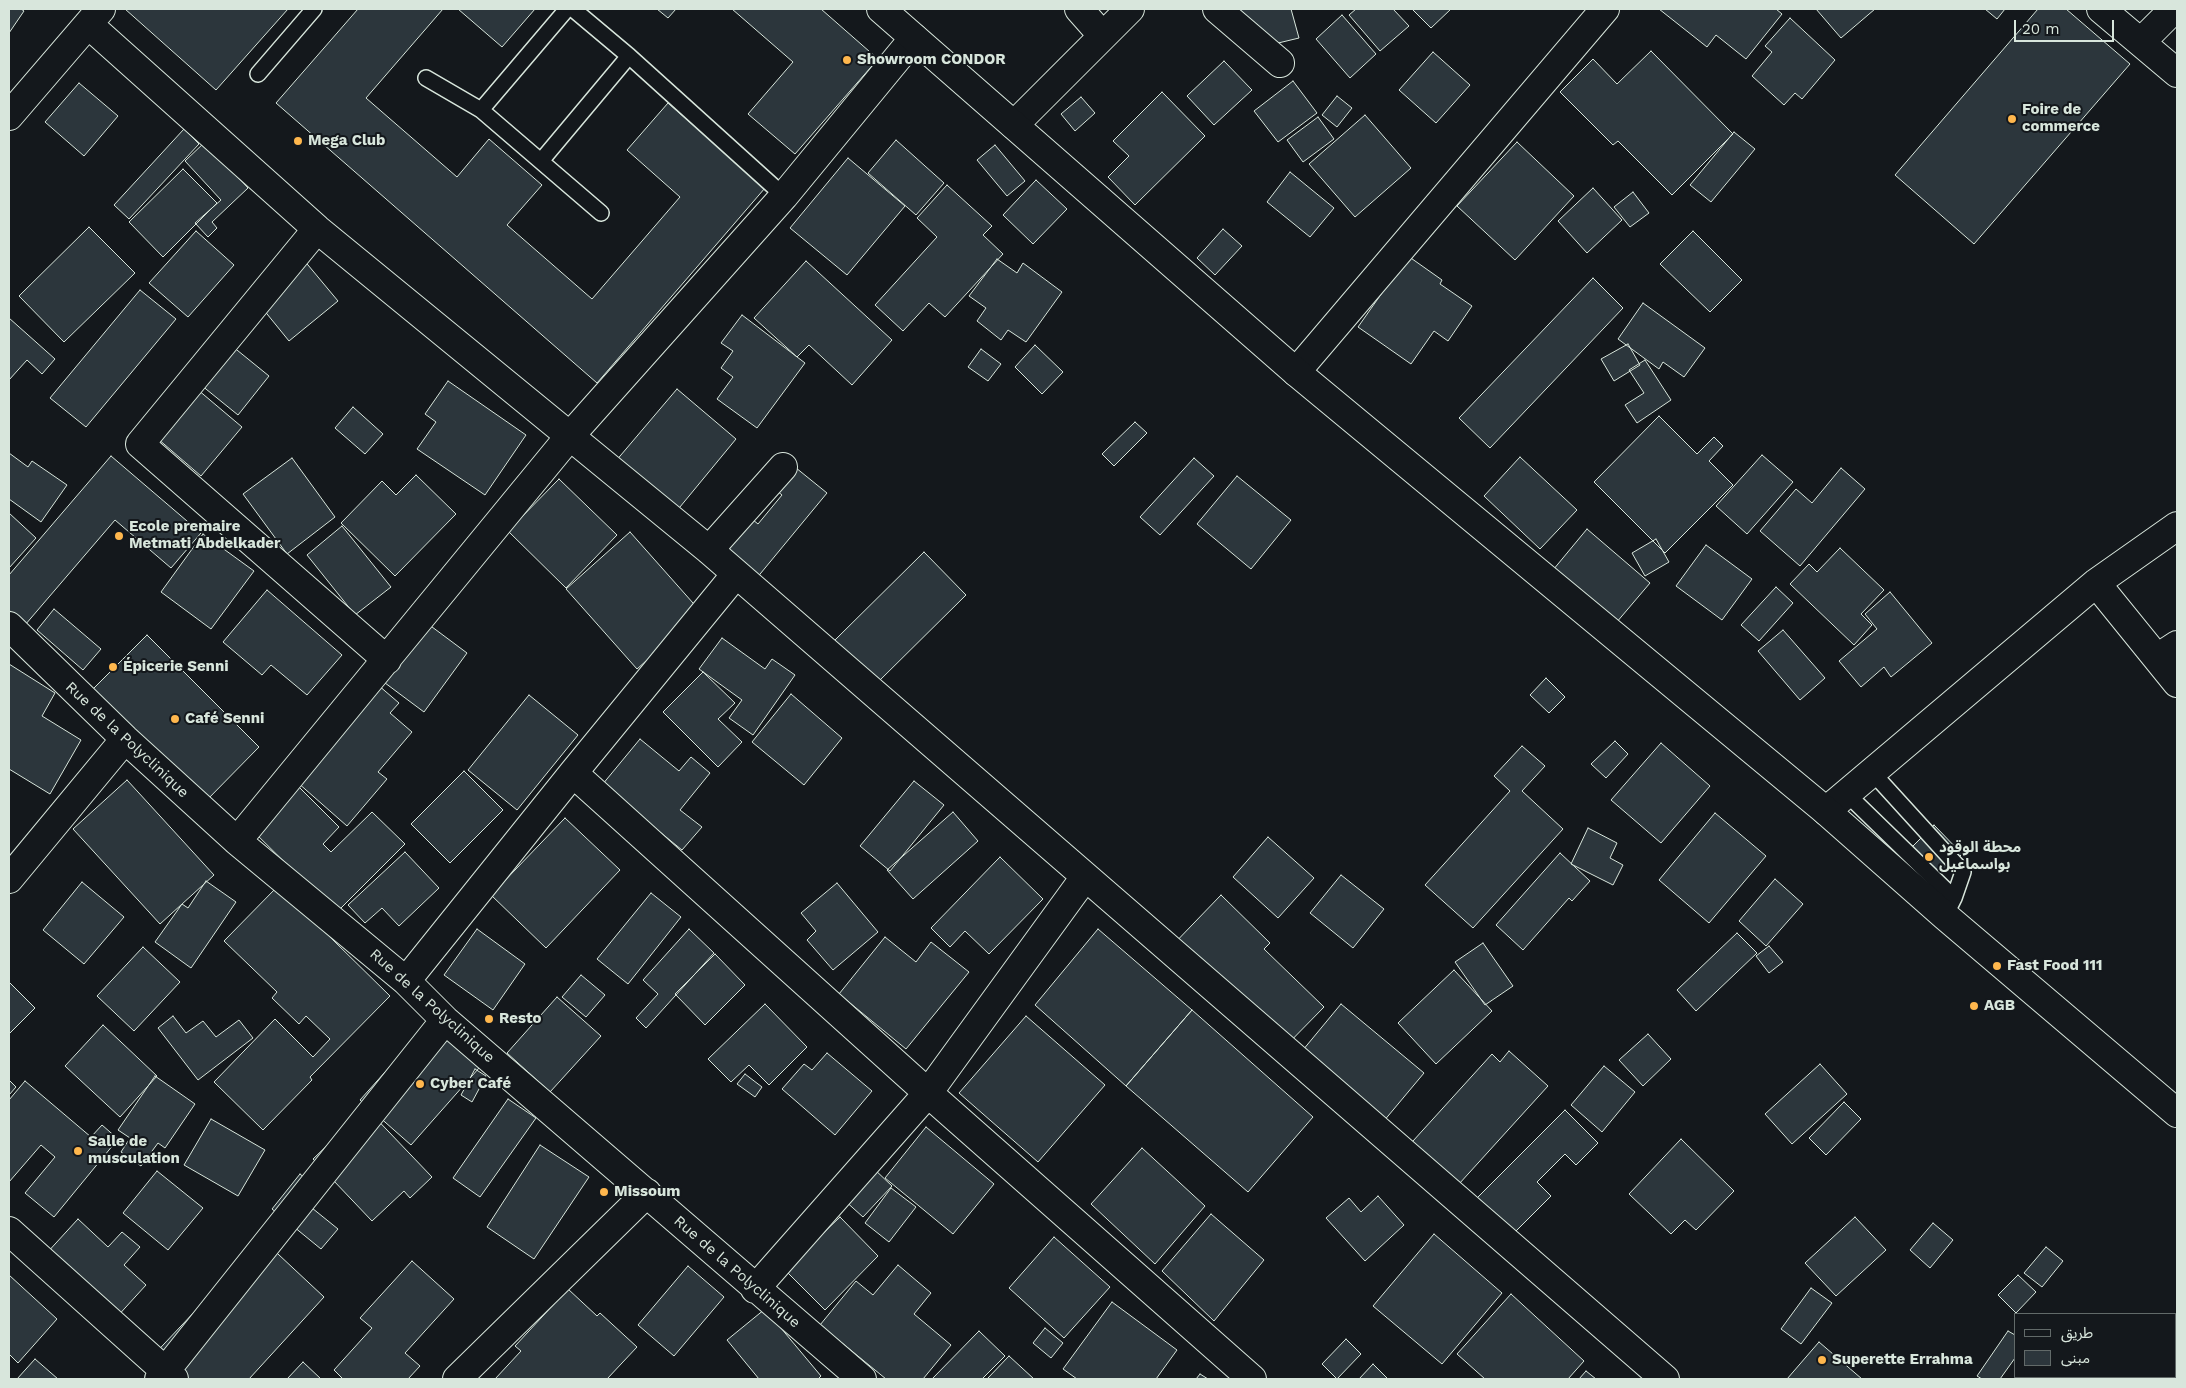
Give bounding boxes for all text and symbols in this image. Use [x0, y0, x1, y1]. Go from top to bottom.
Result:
scale bar [2016, 10, 2116, 42]
text: 20 m [2022, 20, 2060, 38]
place label: Showroom CONDOR [857, 51, 1006, 69]
marker: Showroom CONDOR [841, 54, 853, 66]
place label: Foire de commerce [2022, 101, 2100, 136]
marker: Foire de commerce [2006, 113, 2018, 125]
place label: Mega Club [308, 132, 385, 150]
marker: Mega Club [292, 135, 304, 147]
place label: Ecole premaire Metmati Abdelkader [129, 518, 280, 553]
marker: Ecole premaire Metmati Abdelkader [113, 530, 125, 542]
place label: Épicerie Senni [123, 658, 229, 676]
marker: Épicerie Senni [107, 661, 119, 673]
street label: Rue de la Polyclinique [62, 678, 192, 802]
place label: Café Senni [185, 710, 264, 728]
marker: Café Senni [169, 713, 181, 725]
place label: محطة الوقود بواسماعيل [1939, 839, 2021, 874]
marker: محطة الوقود بواسماعيل [1923, 851, 1935, 863]
street label: Rue de la Polyclinique [366, 945, 498, 1067]
place label: Fast Food 111 [2007, 957, 2103, 975]
marker: Fast Food 111 [1991, 960, 2003, 972]
place label: AGB [1984, 997, 2015, 1015]
marker: AGB [1968, 1000, 1980, 1012]
place label: Resto [499, 1010, 541, 1028]
marker: Resto [483, 1013, 495, 1025]
place label: Cyber Café [430, 1075, 511, 1093]
marker: Cyber Café [414, 1078, 426, 1090]
place label: Salle de musculation [88, 1133, 180, 1168]
marker: Salle de musculation [72, 1145, 84, 1157]
place label: Missoum [614, 1183, 680, 1201]
marker: Missoum [598, 1186, 610, 1198]
street label: Rue de la Polyclinique [670, 1212, 804, 1332]
legend [2014, 1313, 2176, 1378]
text: طريق [2061, 1324, 2093, 1342]
text: مبنى [2061, 1349, 2090, 1367]
place label: Superette Errahma [1832, 1351, 1973, 1369]
marker: Superette Errahma [1816, 1354, 1828, 1366]

